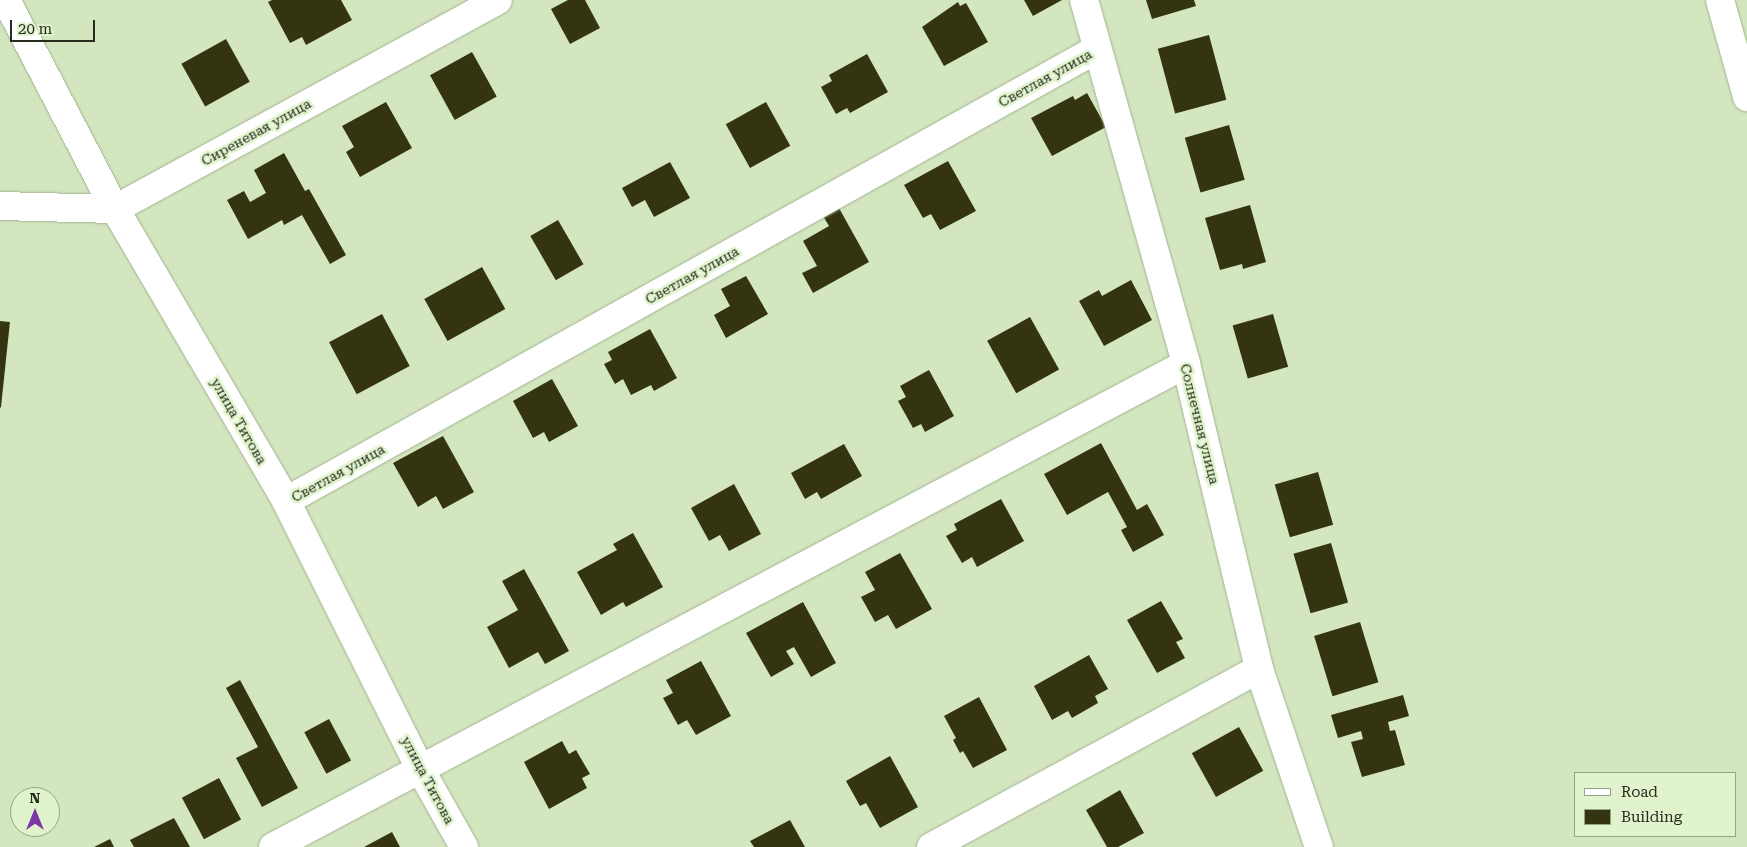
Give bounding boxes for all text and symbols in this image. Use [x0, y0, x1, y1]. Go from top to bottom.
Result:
scale bar [12, 10, 98, 42]
text: 20 m [18, 20, 52, 38]
street label: Светлая улица [995, 45, 1095, 111]
street label: Сиреневая улица [198, 95, 314, 169]
street label: Светлая улица [642, 242, 742, 308]
street label: Солнечная улица [1177, 362, 1223, 486]
street label: улица Титова [208, 375, 270, 467]
street label: Светлая улица [288, 440, 388, 506]
street label: улица Титова [398, 733, 458, 827]
legend [1574, 772, 1737, 837]
text: Road [1621, 783, 1658, 801]
north arrow [10, 787, 60, 837]
text: N [30, 790, 40, 806]
text: Building [1621, 808, 1682, 826]

